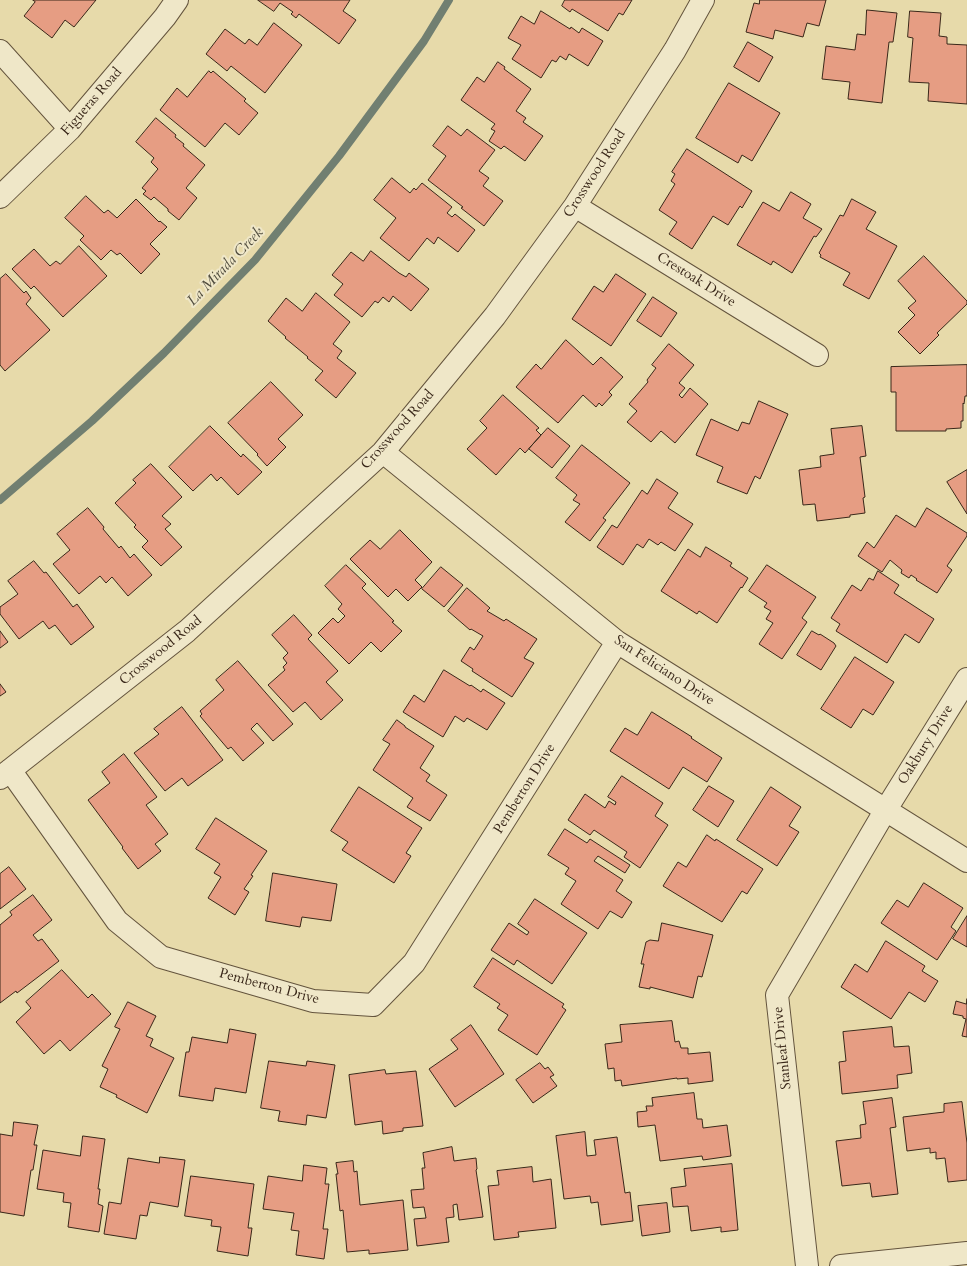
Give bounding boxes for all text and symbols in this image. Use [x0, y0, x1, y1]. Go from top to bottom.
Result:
street label: Figueras Road [58, 65, 126, 139]
street label: Crosswood Road [560, 127, 630, 221]
water label: La Mirada Creek [184, 224, 268, 310]
street label: Crestoak Drive [653, 249, 739, 311]
street label: Crosswood Road [358, 387, 438, 473]
street label: Crosswood Road [116, 613, 206, 689]
street label: San Feliciano Drive [611, 632, 717, 710]
street label: Oakbury Drive [895, 702, 957, 788]
street label: Pemberton Drive [491, 741, 559, 837]
street label: Pemberton Drive [217, 966, 321, 1008]
street label: Stanleaf Drive [770, 1006, 796, 1090]

